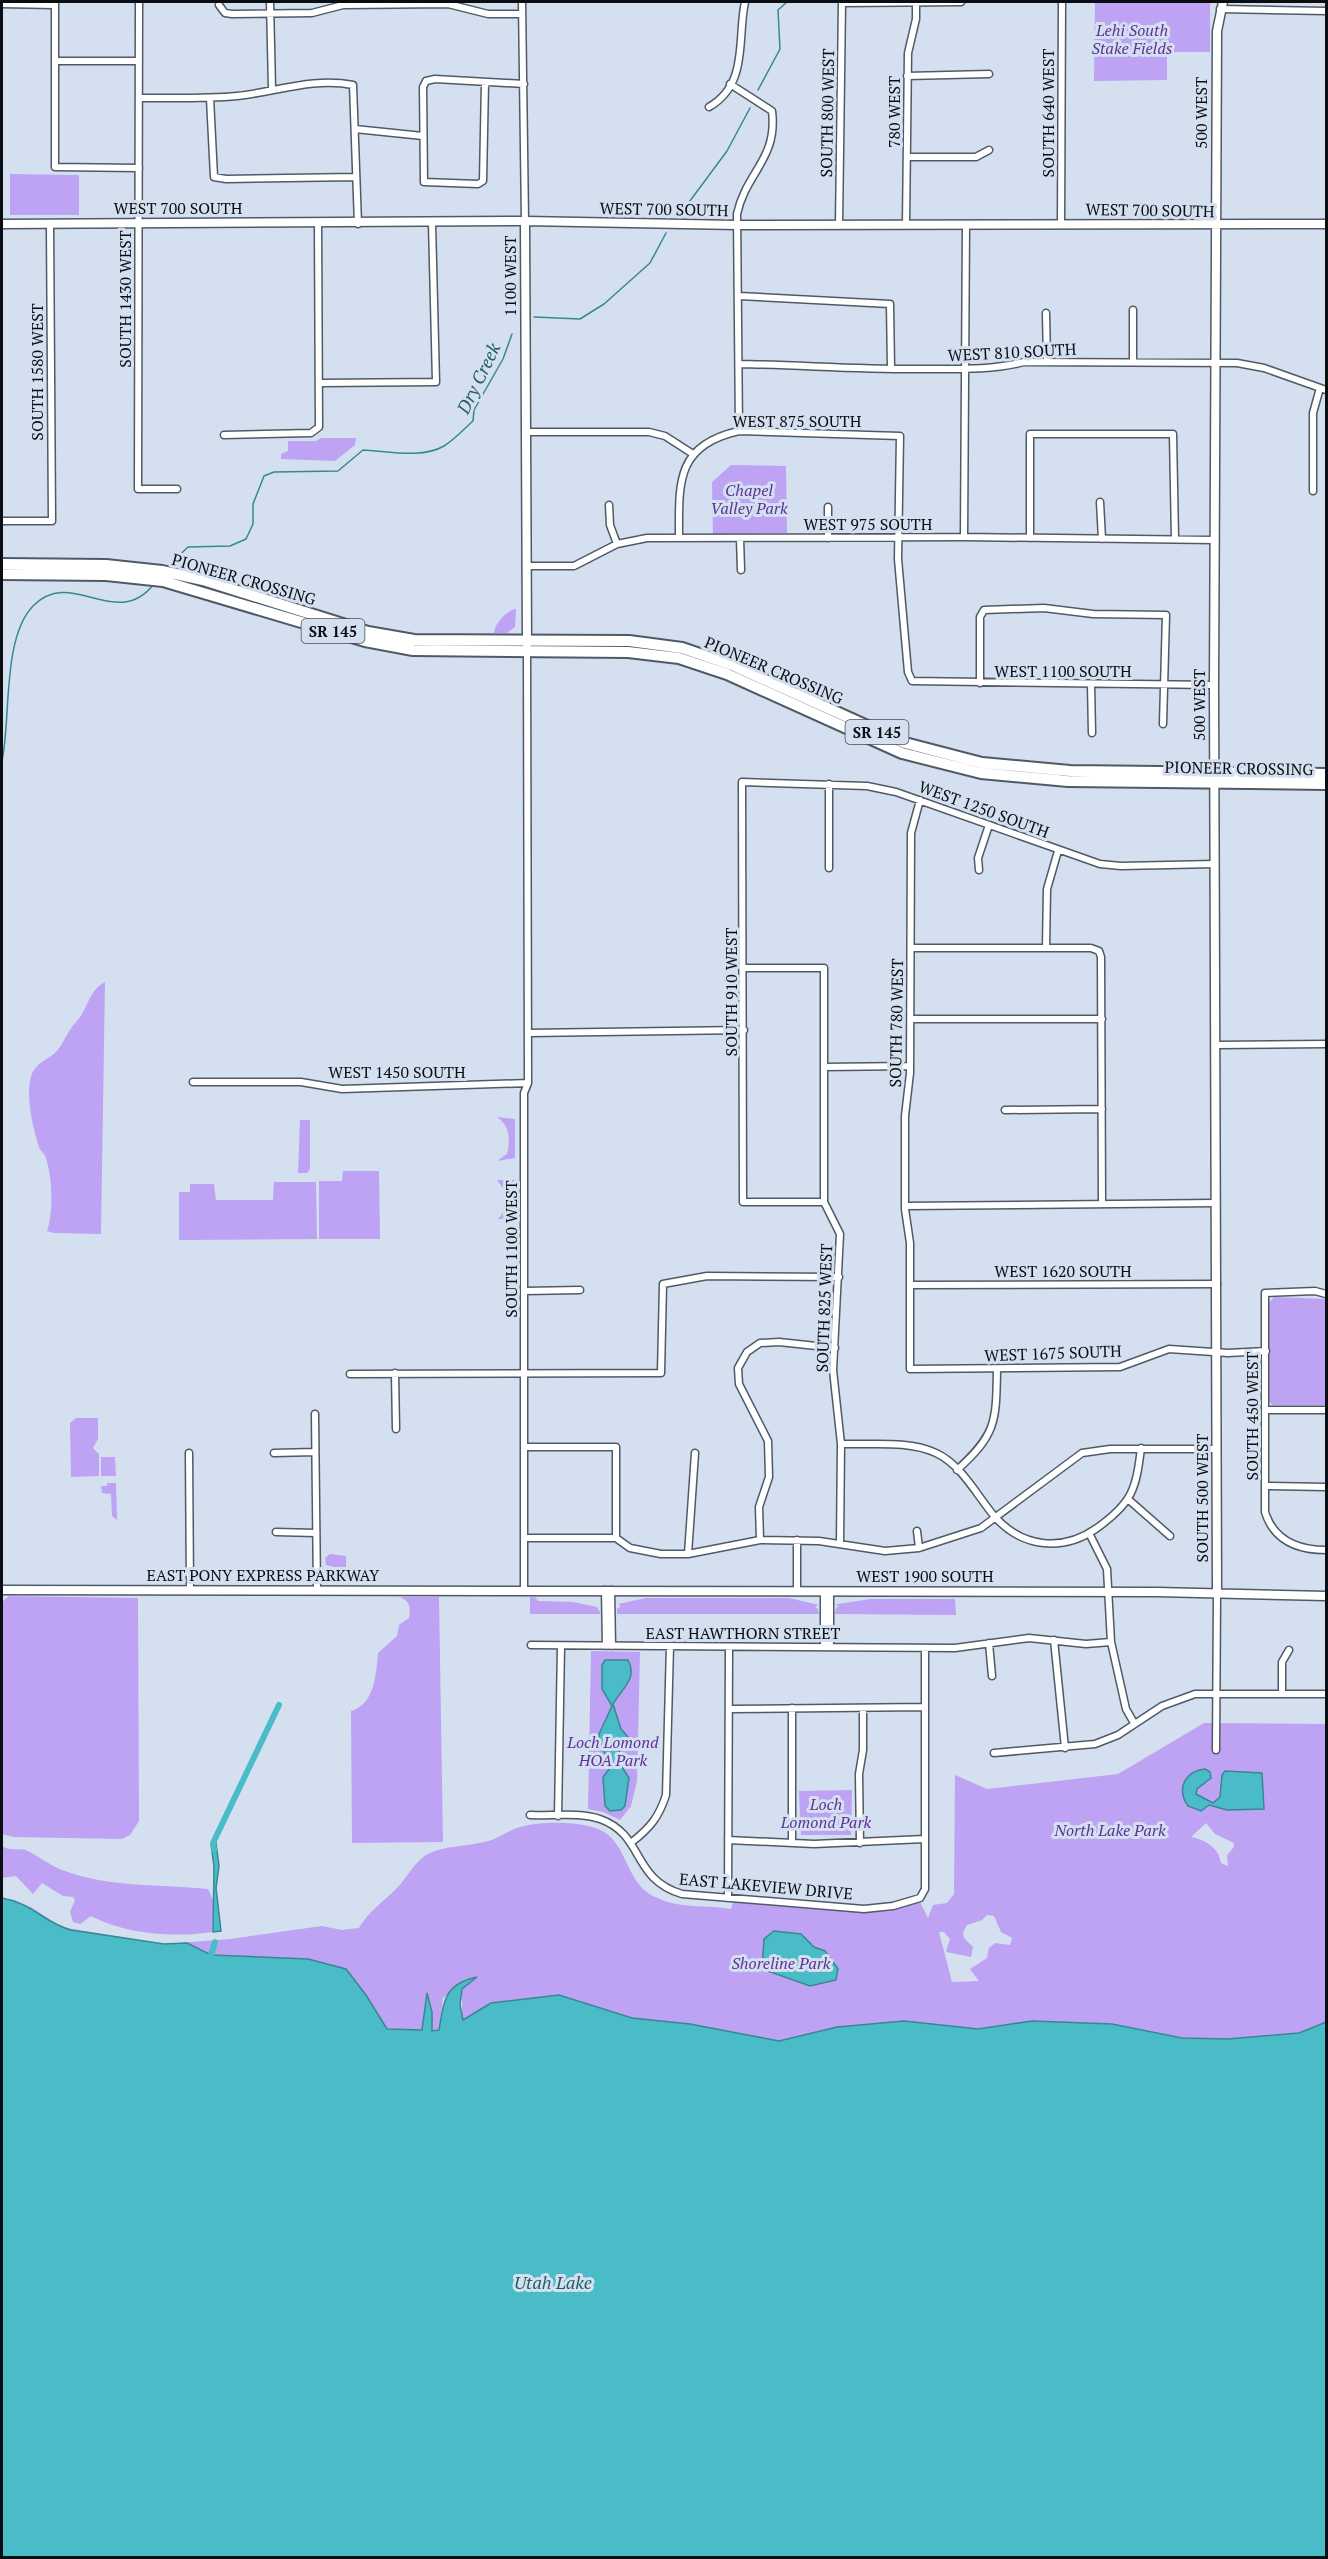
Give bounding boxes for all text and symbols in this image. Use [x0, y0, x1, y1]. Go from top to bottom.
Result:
park label: Lehi South Stake Fields [1092, 19, 1173, 59]
street label: SOUTH 800 WEST [815, 48, 839, 178]
street label: SOUTH 640 WEST [1037, 49, 1059, 177]
street label: 780 WEST [883, 76, 905, 148]
street label: 500 WEST [1190, 77, 1212, 149]
street label: WEST 700 SOUTH [114, 197, 243, 219]
street label: WEST 700 SOUTH [599, 197, 729, 221]
street label: WEST 700 SOUTH [1085, 198, 1215, 222]
street label: SOUTH 1430 WEST [114, 230, 136, 368]
street label: 1100 WEST [499, 236, 521, 316]
street label: SOUTH 1580 WEST [26, 303, 48, 441]
water label: Dry Creek [450, 338, 506, 418]
street label: WEST 810 SOUTH [947, 338, 1077, 366]
street label: WEST 875 SOUTH [733, 410, 862, 432]
park label: Chapel Valley Park [710, 479, 788, 519]
street label: WEST 975 SOUTH [804, 513, 933, 535]
street label: PIONEER CROSSING [169, 548, 319, 610]
road number: SR 145 [302, 619, 364, 643]
street label: PIONEER CROSSING [701, 631, 847, 709]
street label: WEST 1100 SOUTH [994, 660, 1132, 682]
street label: 500 WEST [1188, 669, 1210, 741]
road number: SR 145 [846, 720, 908, 744]
street label: PIONEER CROSSING [1164, 756, 1314, 780]
street label: WEST 1250 SOUTH [916, 775, 1053, 843]
street label: SOUTH 910 WEST [720, 928, 742, 1056]
street label: SOUTH 780 WEST [884, 958, 908, 1088]
street label: WEST 1450 SOUTH [328, 1061, 466, 1083]
street label: SOUTH 1100 WEST [500, 1180, 522, 1318]
street label: SOUTH 825 WEST [811, 1243, 837, 1373]
street label: WEST 1620 SOUTH [994, 1260, 1132, 1282]
street label: WEST 1675 SOUTH [984, 1340, 1122, 1366]
street label: SOUTH 450 WEST [1241, 1352, 1263, 1480]
street label: SOUTH 500 WEST [1191, 1434, 1213, 1562]
street label: EAST PONY EXPRESS PARKWAY [147, 1564, 380, 1586]
street label: WEST 1900 SOUTH [856, 1565, 994, 1587]
street label: EAST HAWTHORN STREET [645, 1622, 841, 1644]
park label: Loch Lomond HOA Park [566, 1731, 659, 1771]
park label: Loch Lomond Park [780, 1793, 872, 1833]
park label: North Lake Park [1053, 1819, 1166, 1841]
street label: EAST LAKEVIEW DRIVE [678, 1867, 854, 1905]
park label: Shoreline Park [731, 1952, 831, 1974]
water label: Utah Lake [514, 2270, 592, 2294]

